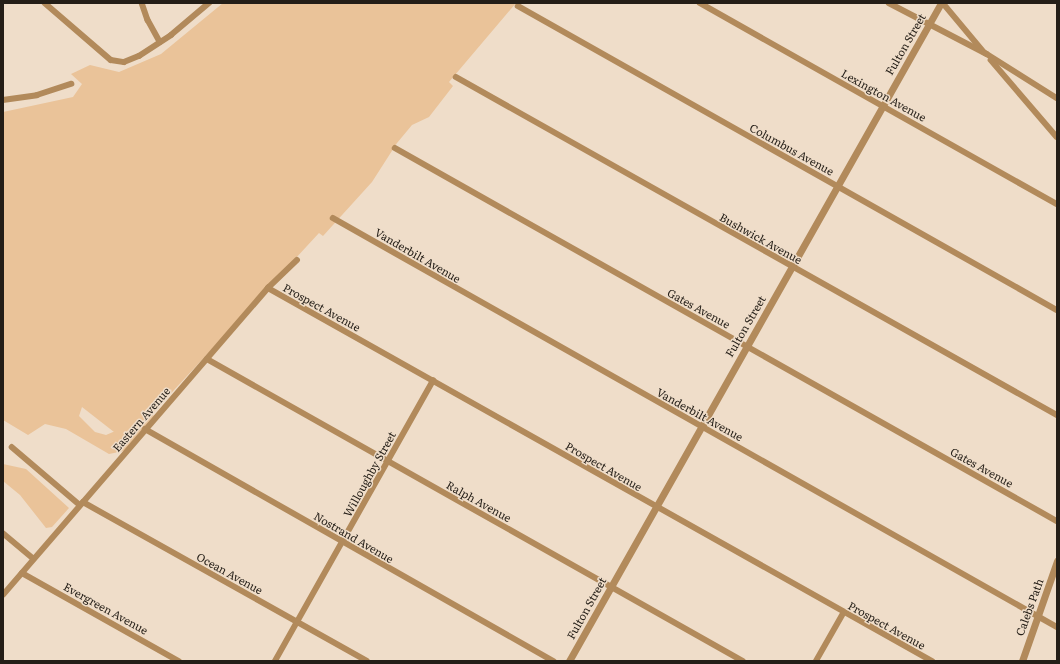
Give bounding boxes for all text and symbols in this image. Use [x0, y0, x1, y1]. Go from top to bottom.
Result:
street label: Fulton Street [882, 11, 928, 77]
street label: Lexington Avenue [839, 66, 929, 124]
street label: Columbus Avenue [748, 120, 836, 178]
street label: Bushwick Avenue [718, 210, 804, 266]
street label: Vanderbilt Avenue [373, 225, 463, 285]
street label: Prospect Avenue [281, 280, 363, 334]
street label: Gates Avenue [665, 285, 733, 331]
street label: Fulton Street [722, 293, 768, 359]
street label: Eastern Avenue [109, 384, 173, 454]
street label: Vanderbilt Avenue [654, 385, 746, 443]
street label: Willoughby Street [340, 429, 398, 519]
street label: Prospect Avenue [563, 439, 645, 493]
street label: Gates Avenue [948, 444, 1016, 490]
street label: Ralph Avenue [444, 478, 514, 524]
street label: Nostrand Avenue [312, 509, 396, 565]
street label: Ocean Avenue [195, 549, 265, 597]
street label: Fulton Street [564, 575, 608, 641]
street label: Calebs Path [1013, 577, 1045, 637]
street label: Evergreen Avenue [62, 579, 150, 637]
street label: Prospect Avenue [846, 598, 928, 652]

